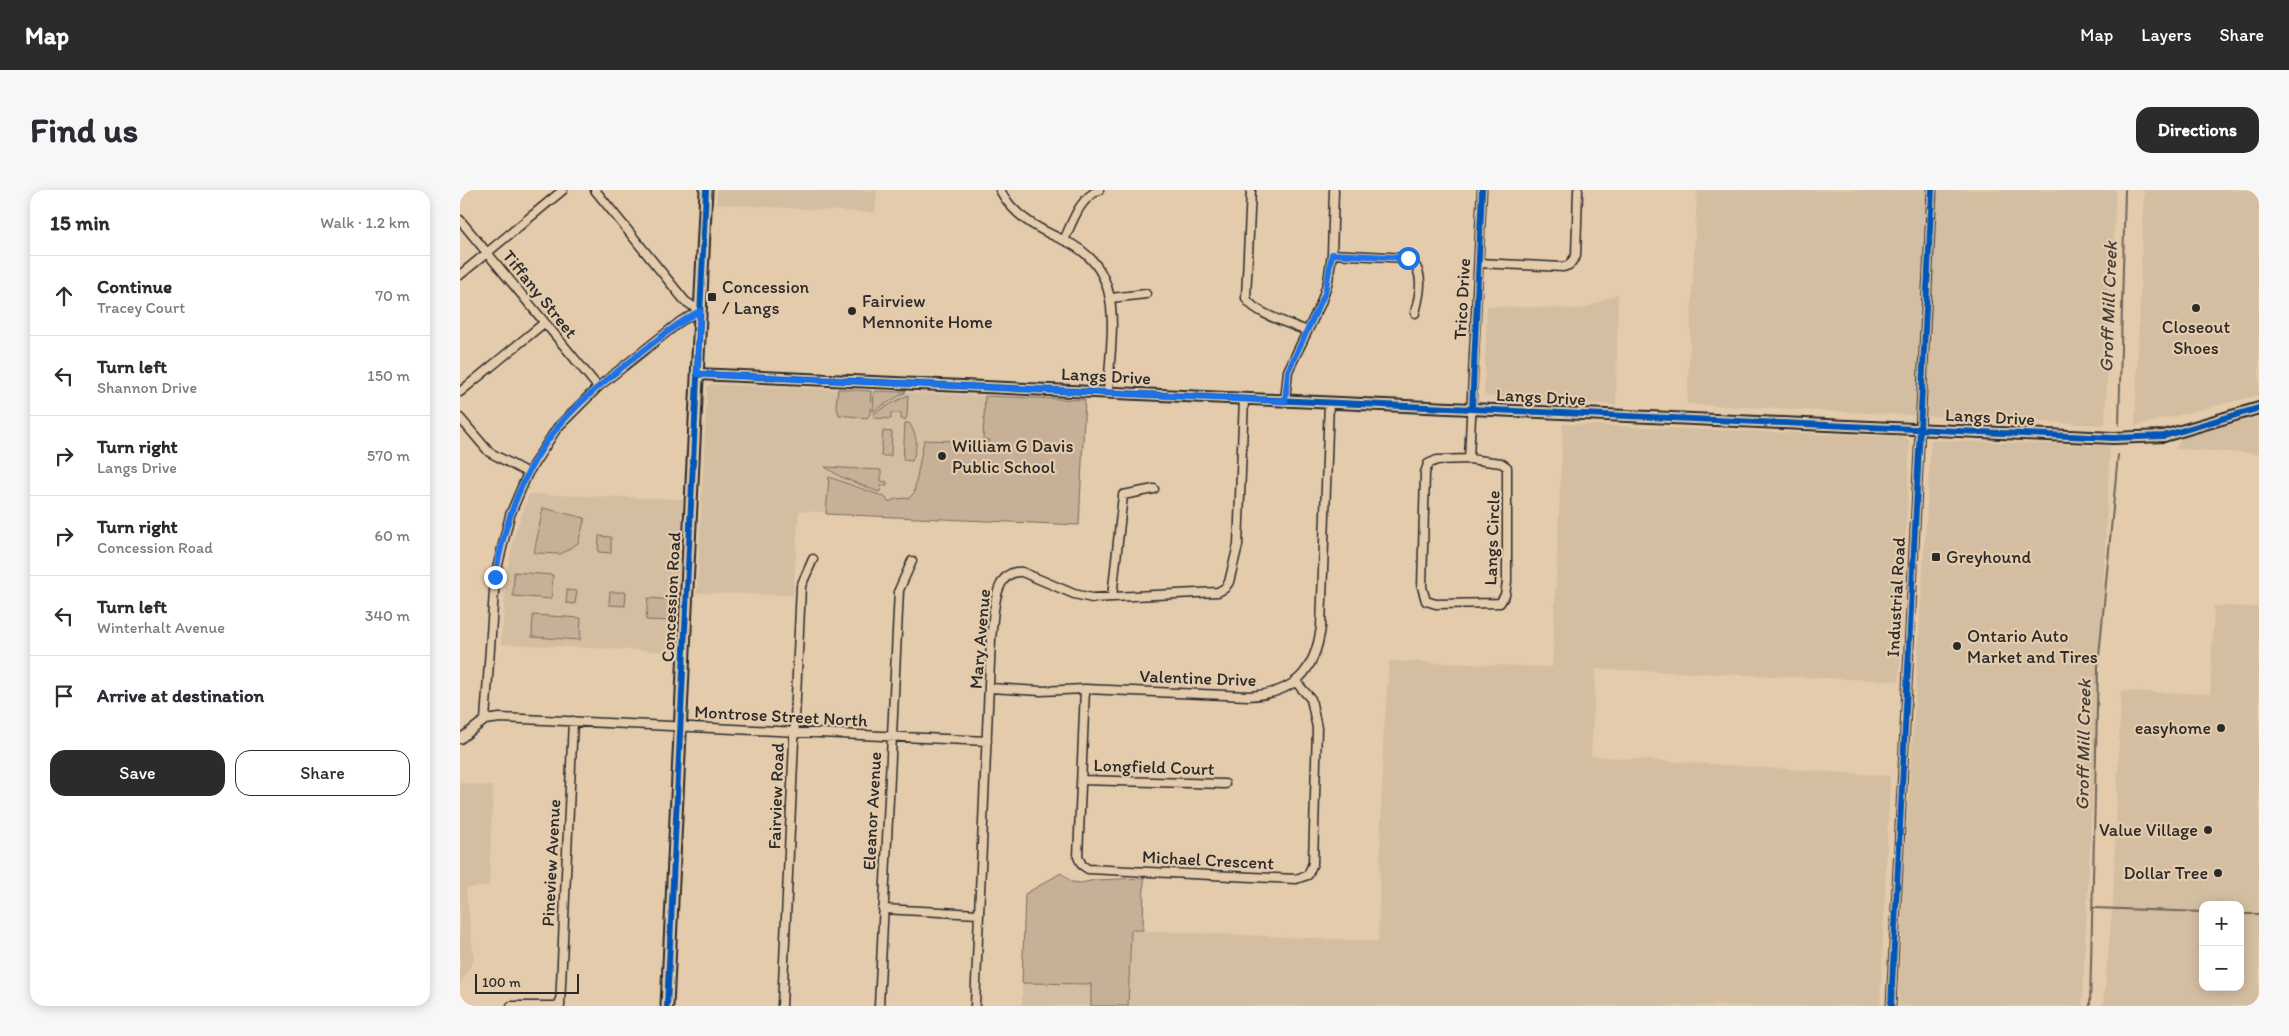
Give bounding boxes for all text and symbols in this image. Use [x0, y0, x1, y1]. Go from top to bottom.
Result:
text: Map [25, 21, 69, 50]
text: Map [2080, 24, 2113, 46]
text: Layers [2141, 24, 2191, 46]
text: Share [2219, 24, 2264, 46]
button: Directions [2136, 107, 2259, 153]
text: Find us [30, 109, 138, 151]
text: 15 min [50, 210, 110, 235]
text: Walk · 1.2 km [320, 213, 410, 232]
water label: Groff Mill Creek [2094, 240, 2122, 373]
street label: Tiffany Street [498, 245, 582, 343]
route start [1397, 247, 1420, 270]
street label: Trico Drive [1449, 257, 1475, 341]
text: Continue [97, 275, 172, 298]
place label: Concession / Langs [722, 276, 810, 319]
icon: ahead [50, 282, 78, 310]
text: 70 m [375, 286, 410, 305]
place label: Fairview Mennonite Home [862, 290, 993, 333]
marker: Concession / Langs [706, 291, 718, 303]
text: Tracey Court [97, 298, 185, 317]
marker: Closeout Shoes [2190, 302, 2202, 314]
marker: Fairview Mennonite Home [846, 305, 858, 317]
place label: Closeout Shoes [2162, 316, 2230, 359]
text: Turn left [97, 355, 167, 378]
icon: left [50, 362, 78, 390]
street label: Langs Drive [1061, 363, 1151, 389]
text: 150 m [367, 366, 410, 385]
text: Shannon Drive [97, 378, 197, 397]
street label: Langs Drive [1496, 384, 1586, 410]
street label: Langs Drive [1945, 404, 2035, 430]
text: Turn right [97, 435, 178, 458]
place label: William G Davis Public School [952, 435, 1073, 478]
icon: right [50, 442, 78, 470]
text: 570 m [367, 446, 410, 465]
marker: William G Davis Public School [936, 450, 948, 462]
text: Langs Drive [97, 458, 177, 477]
street label: Langs Circle [1479, 490, 1505, 586]
text: Turn right [97, 515, 178, 538]
icon: right [50, 522, 78, 550]
text: 60 m [375, 526, 410, 545]
street label: Concession Road [657, 531, 685, 663]
street label: Industrial Road [1882, 536, 1910, 657]
text: Concession Road [97, 538, 213, 557]
place label: Greyhound [1946, 546, 2031, 568]
marker: Greyhound [1930, 551, 1942, 563]
route end [484, 566, 507, 589]
street label: Mary Avenue [965, 588, 995, 690]
text: Turn left [97, 595, 167, 618]
icon: left [50, 602, 78, 630]
text: 340 m [365, 606, 410, 625]
text: Winterhalt Avenue [97, 618, 225, 637]
place label: Ontario Auto Market and Tires [1967, 625, 2098, 668]
marker: Ontario Auto Market and Tires [1951, 640, 1963, 652]
street label: Valentine Drive [1139, 665, 1257, 691]
water label: Groff Mill Creek [2070, 678, 2096, 811]
icon: arrive [50, 682, 78, 710]
text: Arrive at destination [97, 684, 264, 707]
street label: Montrose Street North [694, 700, 869, 732]
place label: easyhome [2135, 717, 2211, 739]
marker: easyhome [2215, 722, 2227, 734]
street label: Fairview Road [763, 742, 789, 850]
button: Save [50, 750, 225, 796]
button: Share [235, 750, 410, 796]
street label: Eleanor Avenue [858, 751, 886, 871]
street label: Longfield Court [1093, 754, 1215, 780]
street label: Pineview Avenue [537, 799, 565, 927]
place label: Value Village [2099, 819, 2198, 841]
marker: Value Village [2202, 824, 2214, 836]
street label: Michael Crescent [1141, 846, 1275, 874]
place label: Dollar Tree [2123, 862, 2208, 884]
marker: Dollar Tree [2212, 867, 2224, 879]
map controls [2199, 901, 2244, 991]
button: + [2199, 901, 2244, 946]
button: − [2199, 946, 2244, 991]
scale bar [475, 971, 579, 994]
text: 100 m [482, 974, 521, 991]

